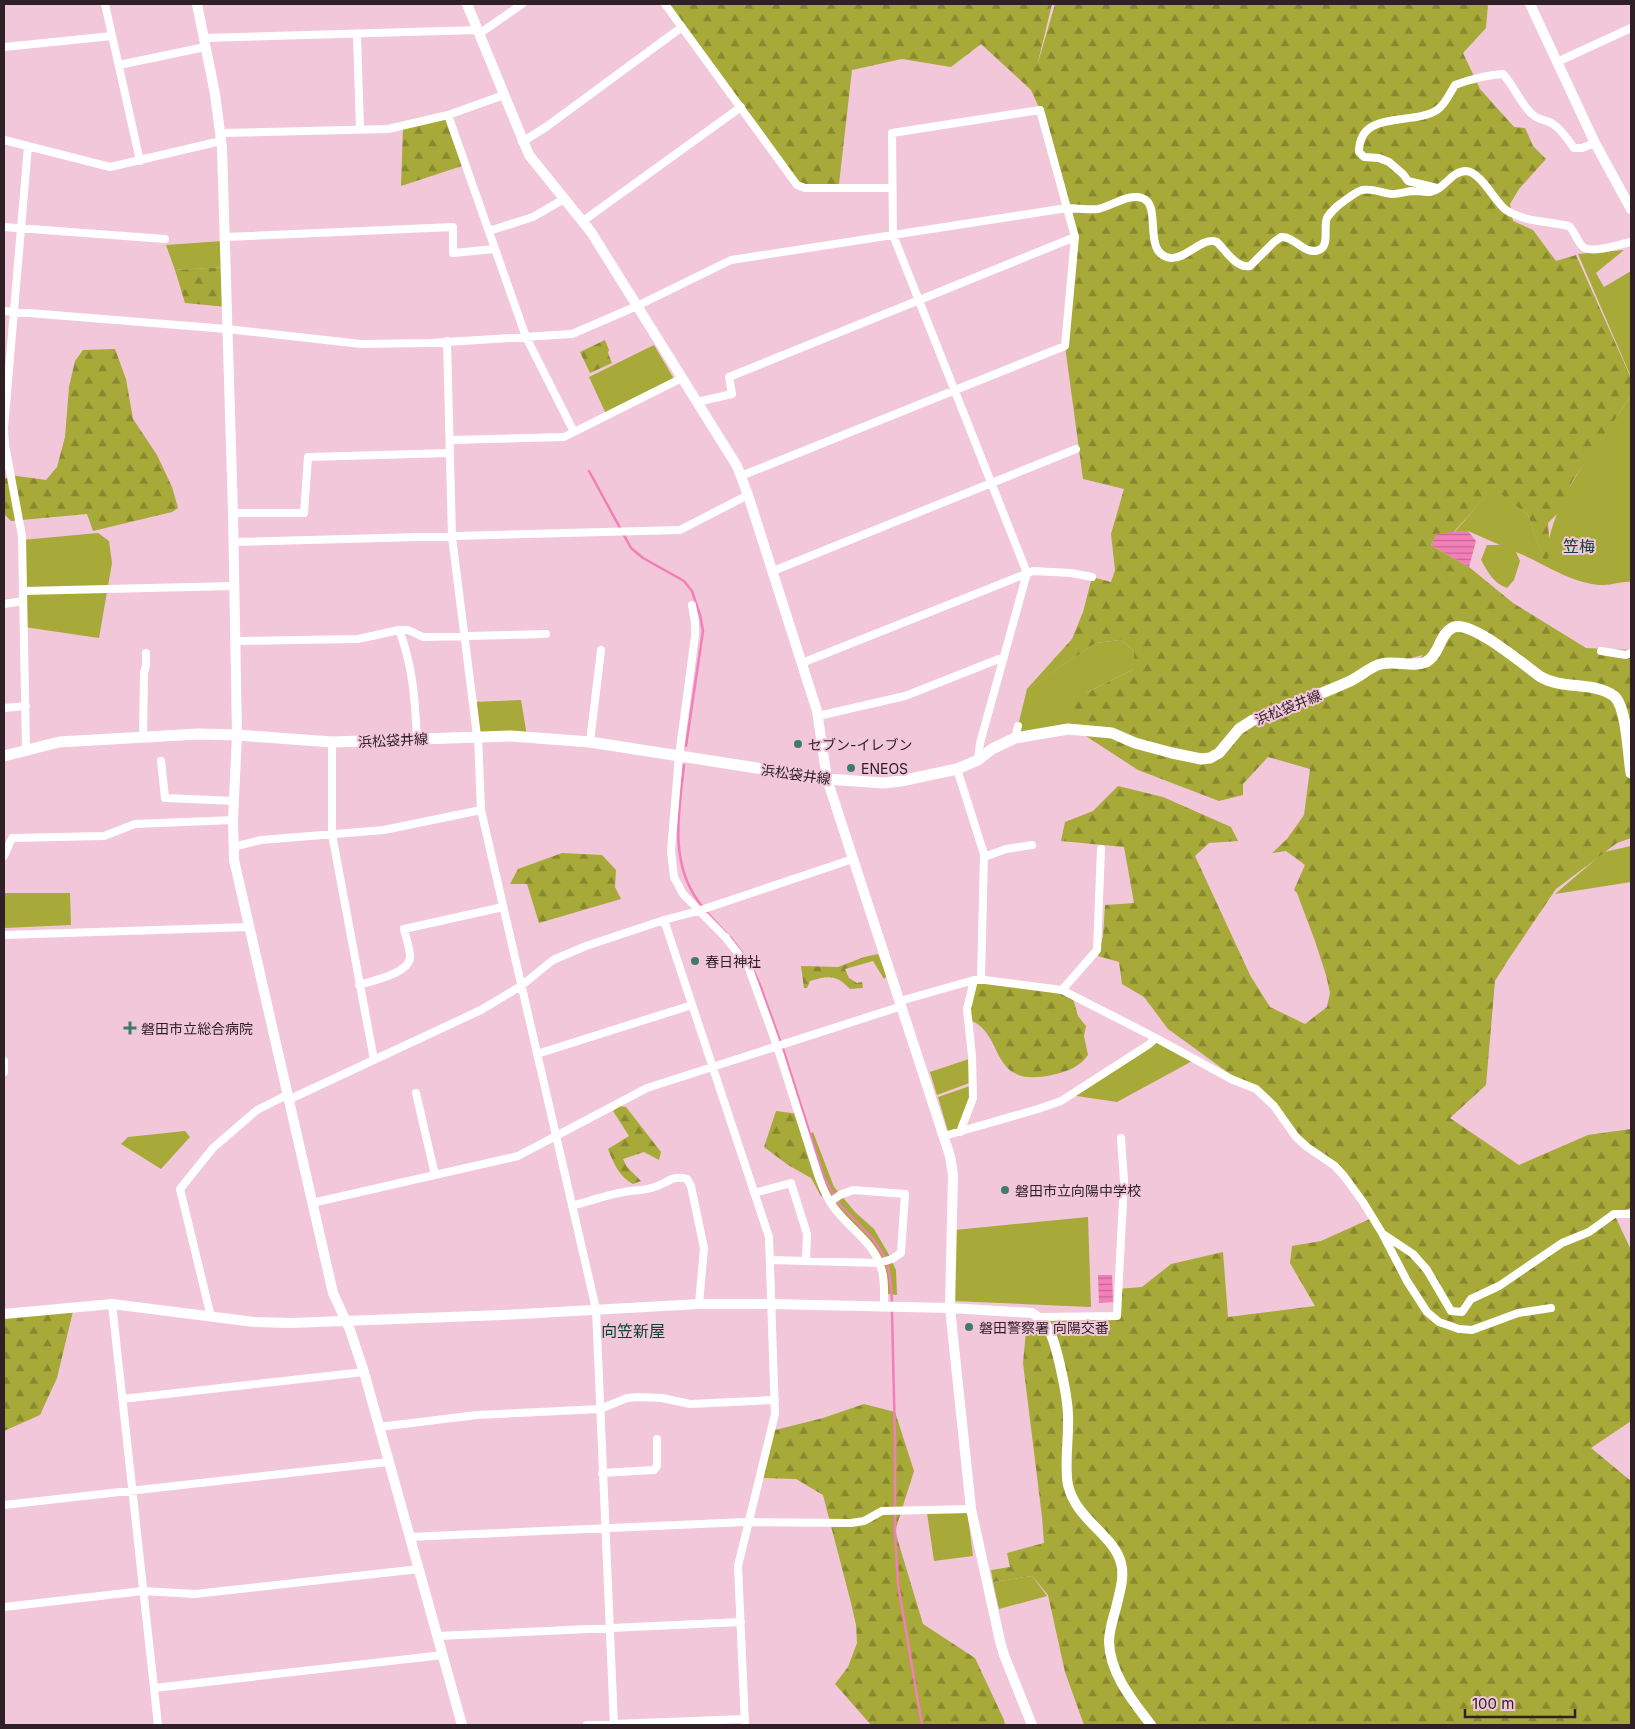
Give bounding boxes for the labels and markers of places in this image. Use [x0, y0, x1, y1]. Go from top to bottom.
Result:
place label: セブン-イレブン [808, 736, 912, 753]
marker: セブン-イレブン [792, 738, 804, 750]
place label: ENEOS [861, 760, 908, 777]
marker: ENEOS [845, 762, 857, 774]
place label: 春日神社 [705, 953, 761, 970]
marker: 春日神社 [689, 955, 701, 967]
place label: 磐田市立総合病院 [141, 1020, 253, 1037]
marker: 磐田市立総合病院 [123, 1021, 137, 1035]
place label: 磐田市立向陽中学校 [1015, 1182, 1141, 1199]
marker: 磐田市立向陽中学校 [999, 1184, 1011, 1196]
place label: 磐田警察署 向陽交番 [979, 1319, 1109, 1336]
marker: 磐田警察署 向陽交番 [963, 1321, 975, 1333]

